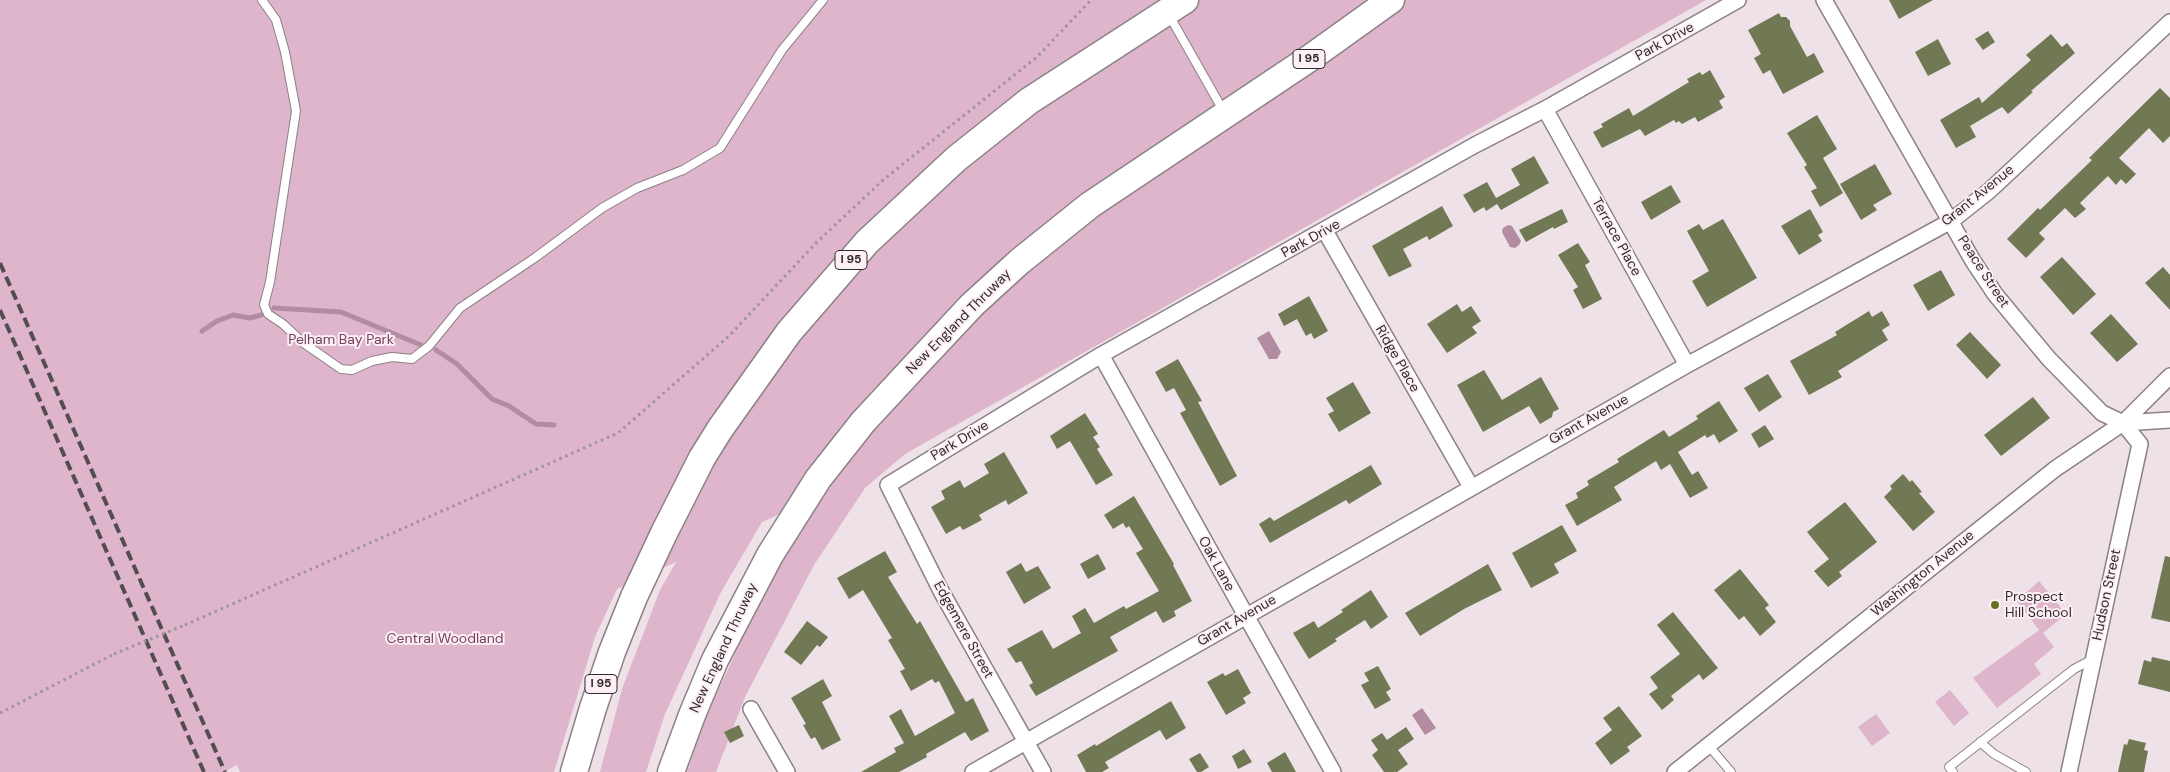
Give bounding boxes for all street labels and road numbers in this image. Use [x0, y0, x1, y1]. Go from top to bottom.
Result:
street label: Park Drive [1633, 19, 1697, 65]
road number: I 95 [1293, 50, 1325, 68]
street label: Grant Avenue [1938, 162, 2018, 230]
street label: Terrace Place [1588, 195, 1644, 279]
street label: Park Drive [1279, 216, 1343, 262]
street label: Peace Street [1953, 233, 2013, 311]
road number: I 95 [835, 250, 867, 270]
street label: New England Thruway [903, 266, 1015, 378]
street label: Ridge Place [1371, 323, 1423, 395]
street label: Grant Avenue [1546, 391, 1632, 449]
street label: Park Drive [928, 417, 992, 465]
street label: Washington Avenue [1868, 527, 1978, 621]
street label: Oak Lane [1194, 534, 1238, 594]
street label: Hudson Street [2089, 548, 2125, 642]
street label: Edgemere Street [929, 578, 997, 682]
street label: New England Thruway [686, 580, 762, 716]
street label: Grant Avenue [1195, 592, 1279, 650]
road number: I 95 [585, 674, 617, 694]

